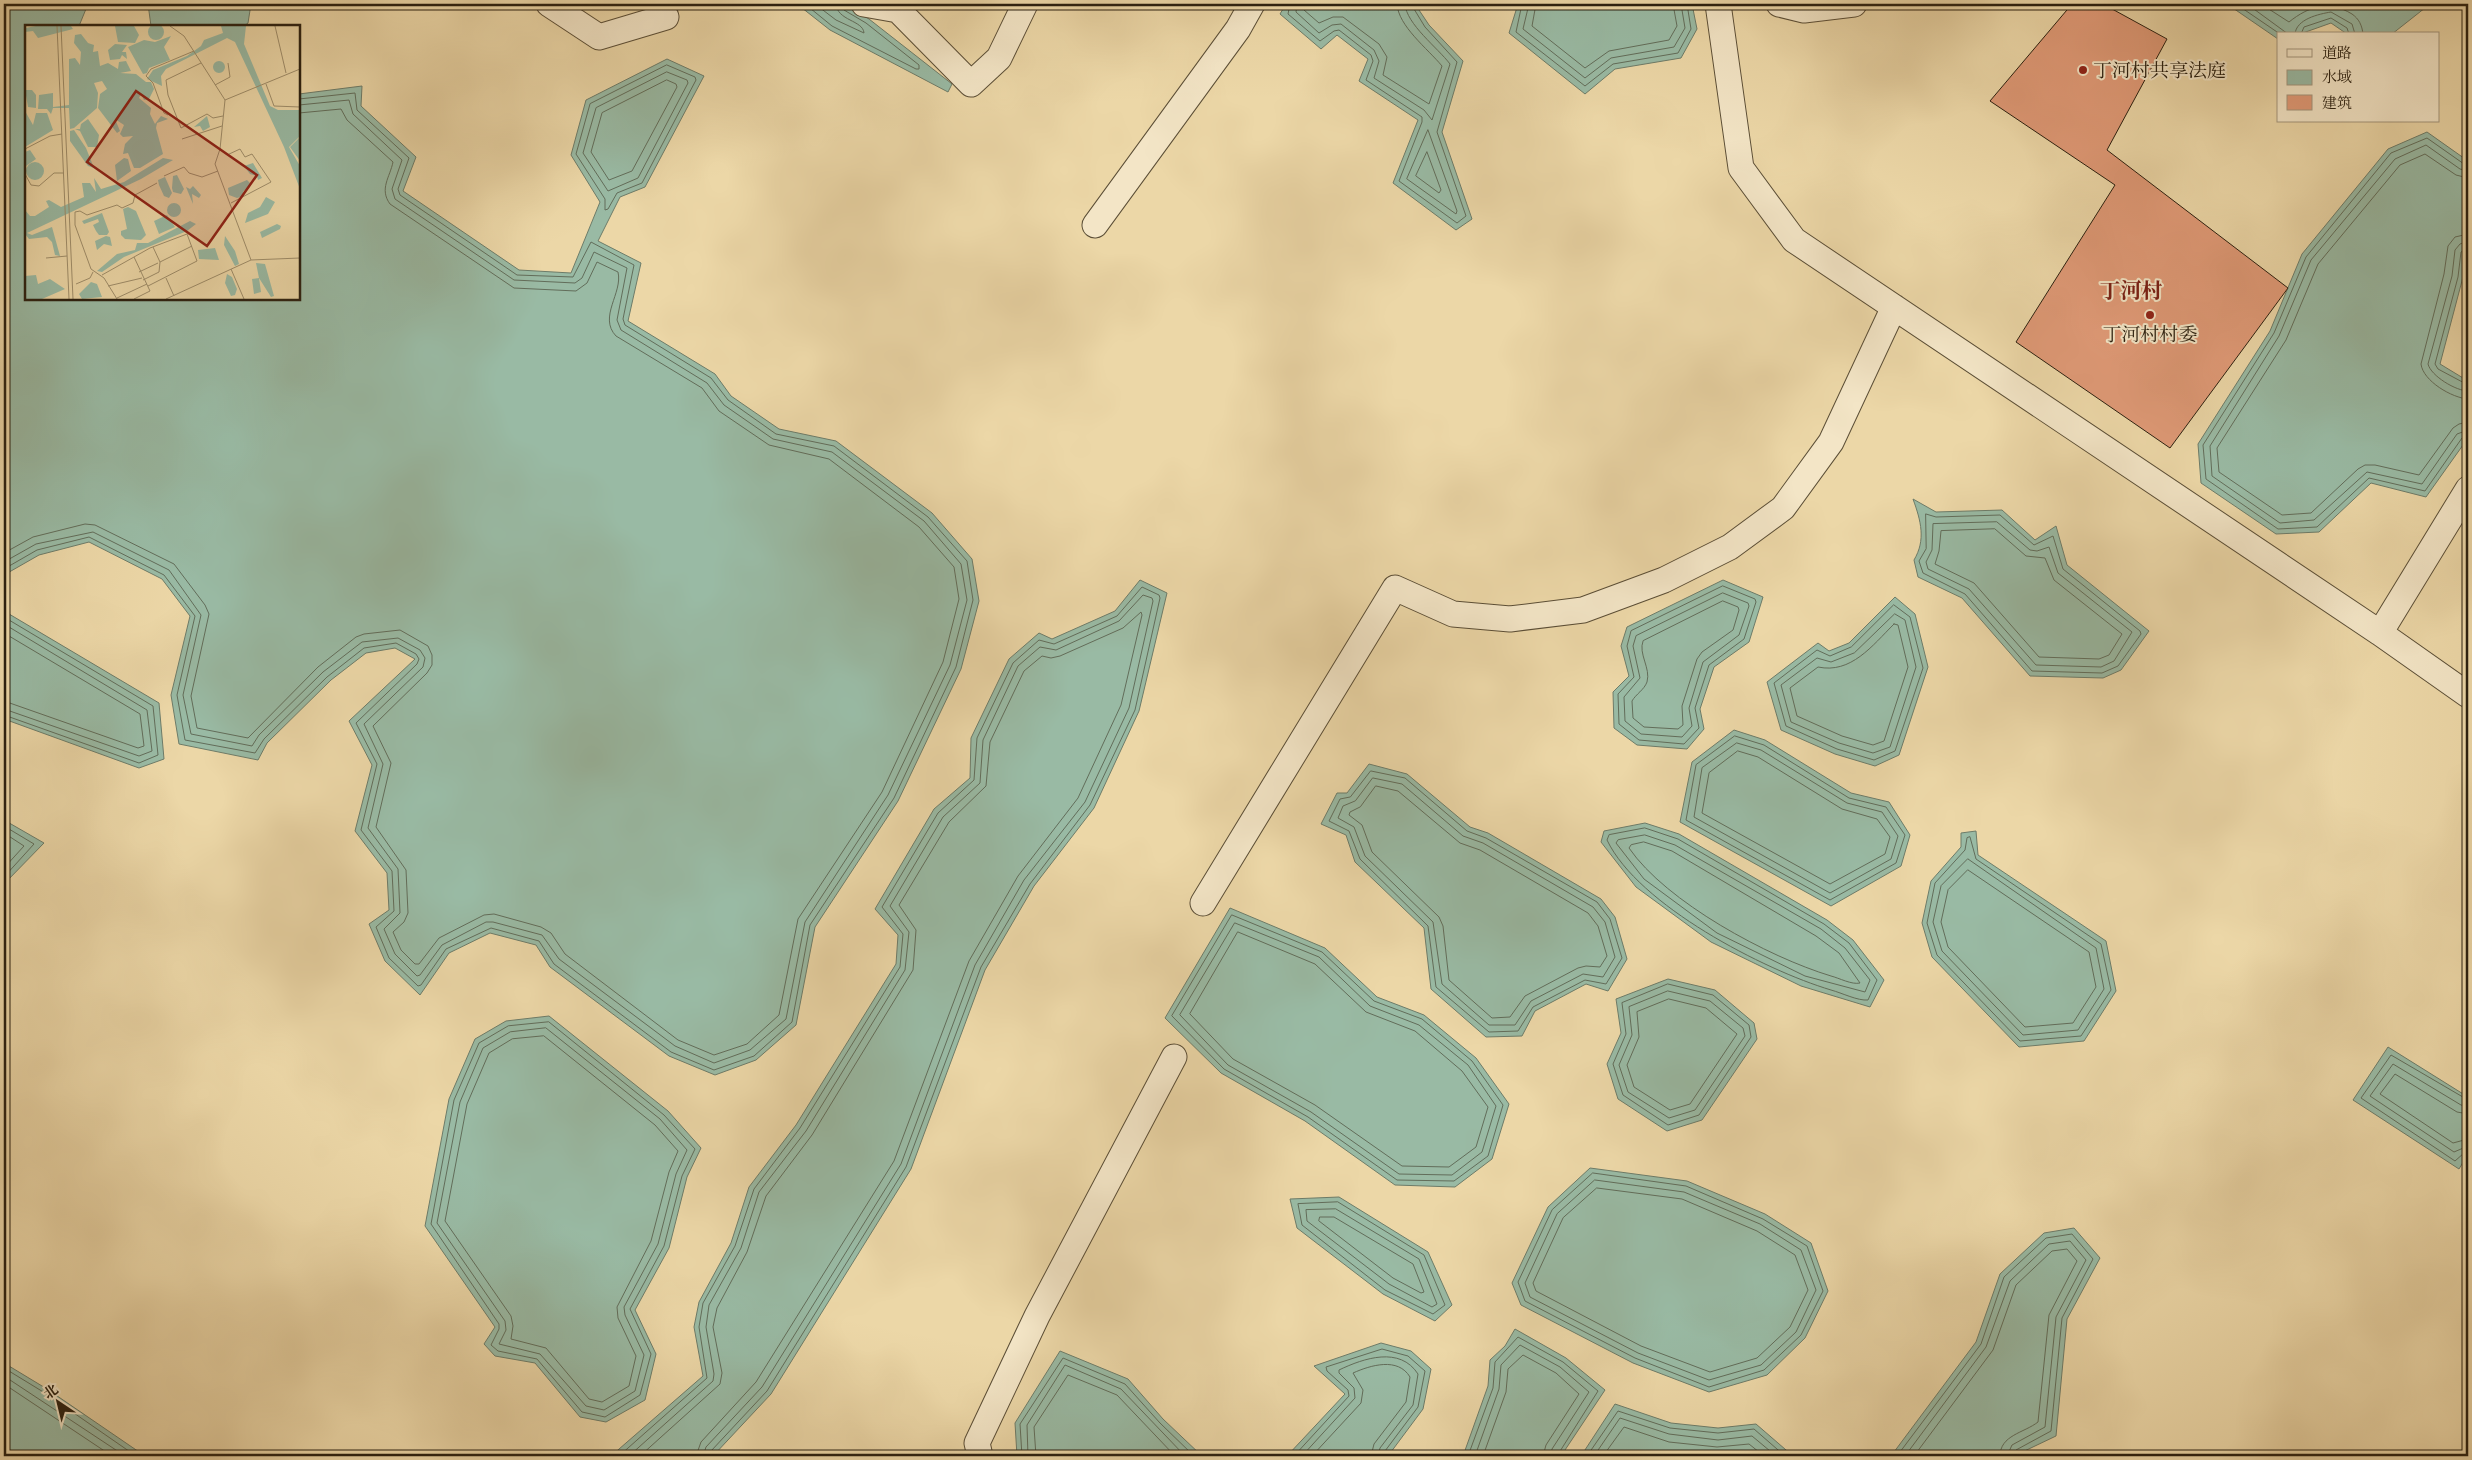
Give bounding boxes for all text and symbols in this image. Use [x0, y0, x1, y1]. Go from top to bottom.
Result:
inset map [25, 25, 300, 300]
legend [2277, 32, 2440, 122]
text: 道路 [2322, 43, 2352, 63]
place label: 丁河村共享法庭 [2093, 58, 2226, 84]
marker: 丁河村共享法庭 [2077, 64, 2089, 76]
text: 水域 [2322, 67, 2352, 87]
text: 建筑 [2322, 93, 2352, 113]
district label: 丁河村 [2100, 277, 2163, 305]
marker: 丁河村村委 [2144, 309, 2156, 321]
place label: 丁河村村委 [2102, 322, 2198, 348]
north arrow [32, 1378, 82, 1428]
text: 北 [40, 1380, 62, 1404]

